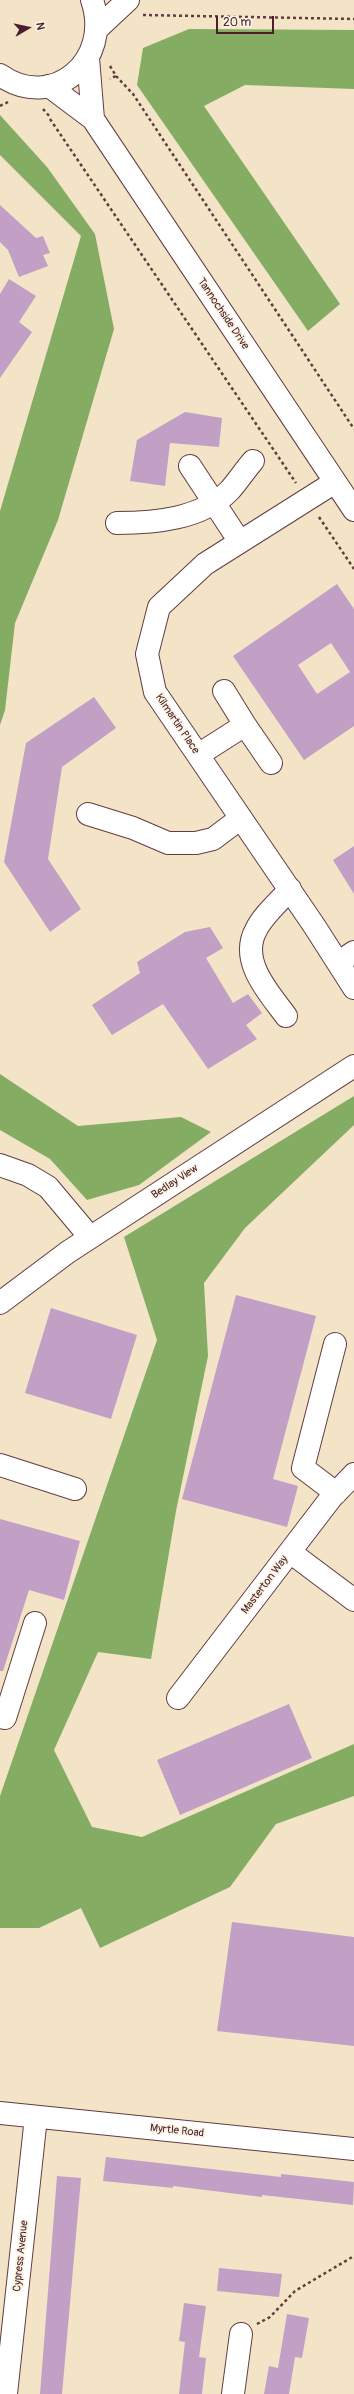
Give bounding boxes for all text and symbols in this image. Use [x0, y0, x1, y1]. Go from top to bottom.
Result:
north arrow [8, 8, 48, 48]
scale bar [218, 8, 276, 34]
text: 20 m [223, 15, 251, 30]
text: N [33, 21, 47, 31]
street label: Tannochside Drive [194, 276, 252, 352]
street label: Kilmartin Place [152, 691, 202, 757]
street label: Bedlay View [149, 1162, 201, 1202]
street label: Masterton Way [239, 1553, 291, 1617]
street label: Myrtle Road [149, 2122, 205, 2140]
street label: Cypress Avenue [11, 2220, 31, 2292]

